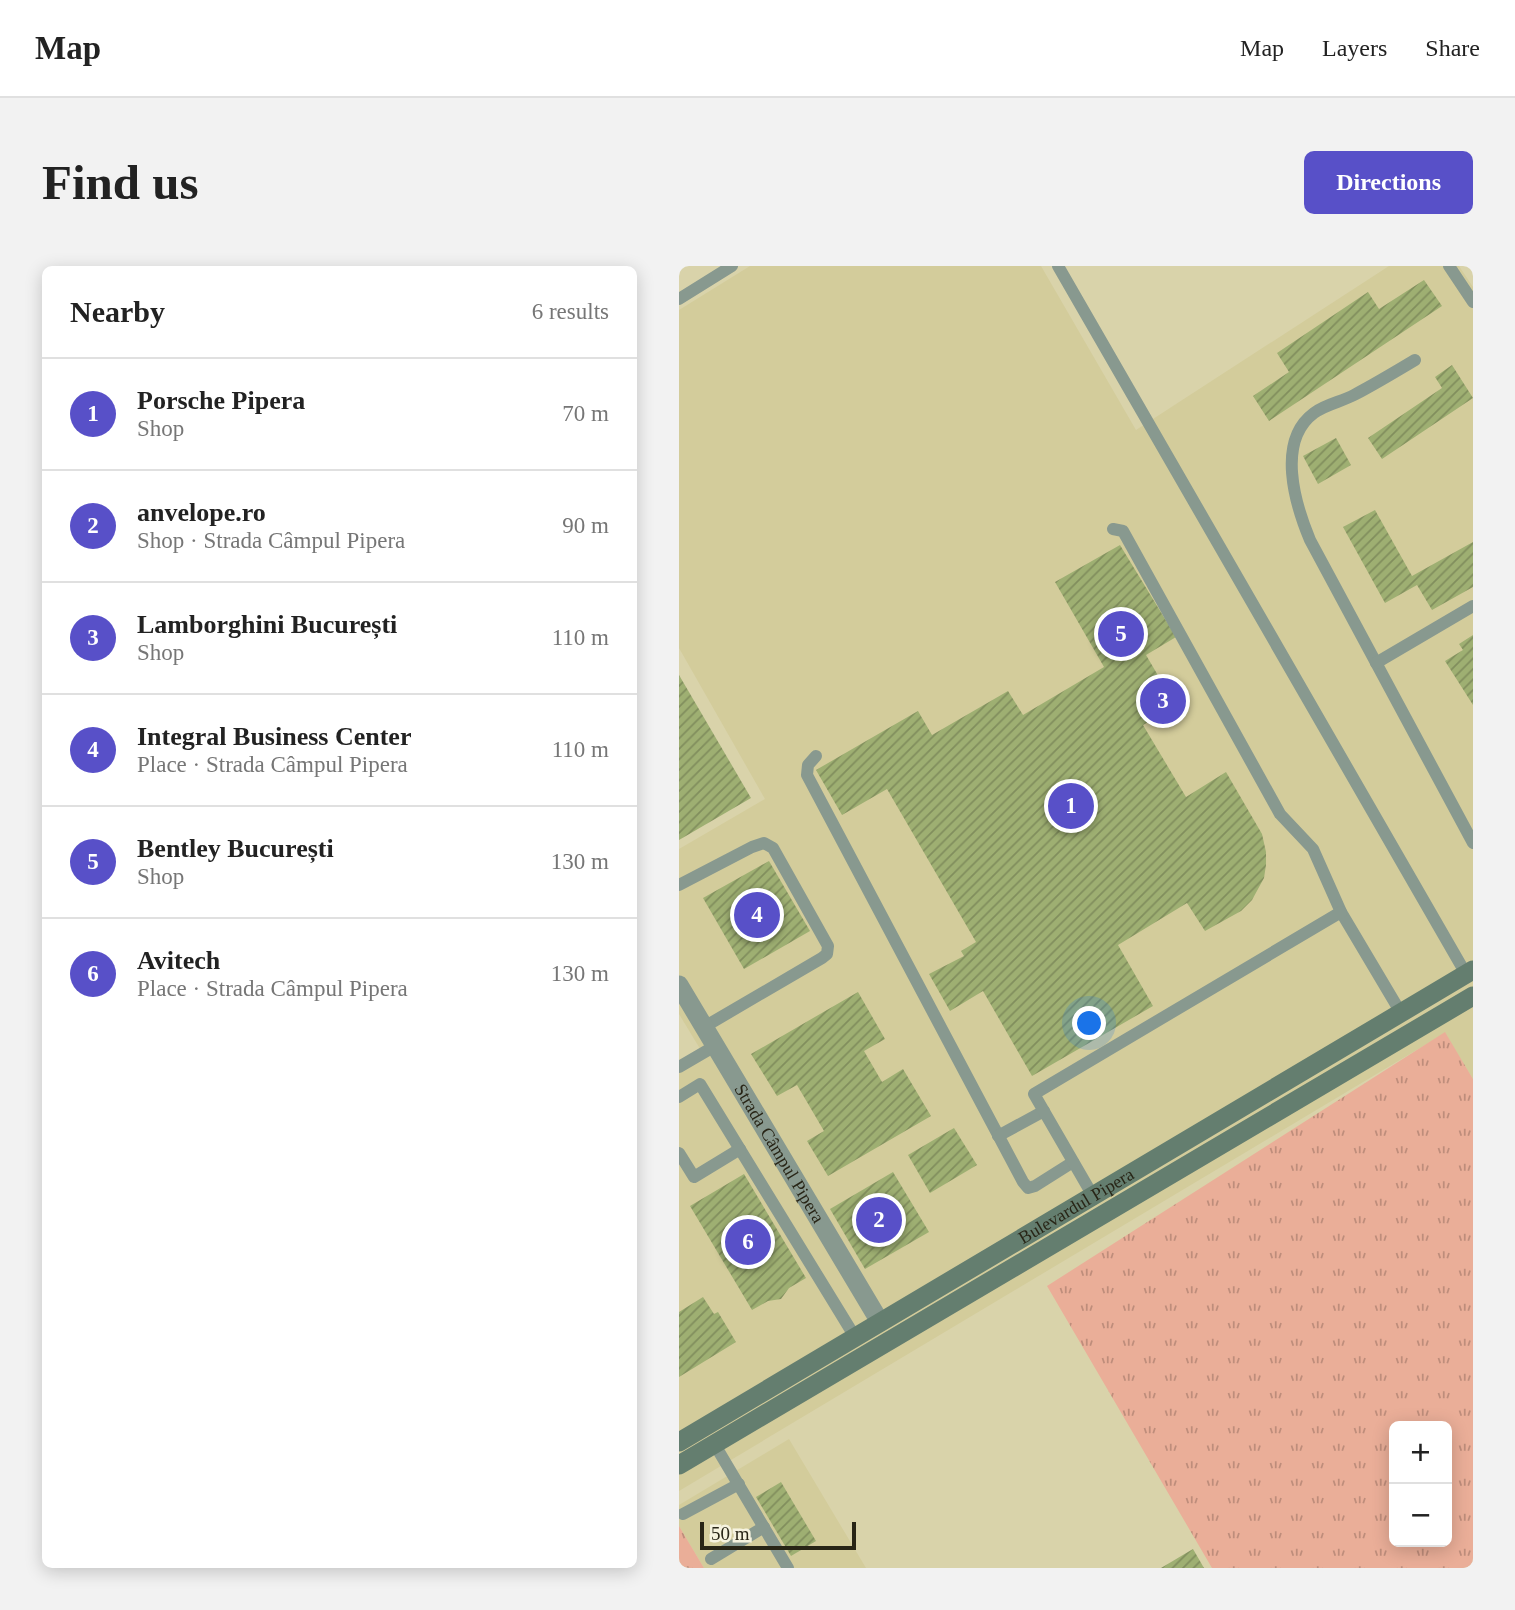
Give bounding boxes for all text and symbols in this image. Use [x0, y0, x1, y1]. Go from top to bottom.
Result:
text: Map [35, 30, 101, 66]
text: Map [1240, 35, 1284, 61]
text: Layers [1322, 35, 1387, 61]
text: Share [1425, 35, 1480, 61]
button: Directions [1304, 151, 1473, 214]
text: Find us [42, 155, 199, 210]
text: Nearby [70, 295, 165, 328]
text: 6 results [532, 299, 609, 324]
text: Porsche Pipera [137, 386, 305, 415]
text: 1 [87, 401, 99, 426]
text: 70 m [562, 401, 609, 426]
text: Shop [137, 416, 184, 441]
text: anvelope.ro [137, 498, 266, 527]
text: 2 [87, 513, 99, 538]
text: 90 m [562, 513, 609, 538]
text: Shop · Strada Câmpul Pipera [137, 528, 405, 553]
pin: 5 [1098, 608, 1144, 660]
text: Lamborghini București [137, 610, 397, 639]
text: 3 [87, 625, 99, 650]
text: 110 m [552, 625, 609, 650]
text: Shop [137, 640, 184, 665]
pin: 3 [1140, 675, 1186, 727]
text: Integral Business Center [137, 722, 411, 751]
text: 4 [87, 737, 99, 762]
text: 110 m [552, 737, 609, 762]
text: Place · Strada Câmpul Pipera [137, 752, 408, 777]
pin: 1 [1048, 780, 1094, 832]
text: Bentley București [137, 834, 334, 863]
text: 5 [87, 849, 99, 874]
text: 130 m [551, 849, 609, 874]
text: Shop [137, 864, 184, 889]
pin: 4 [734, 889, 780, 941]
text: Avitech [137, 946, 220, 975]
text: 6 [87, 961, 99, 986]
text: 130 m [551, 961, 609, 986]
text: Place · Strada Câmpul Pipera [137, 976, 408, 1001]
your location [1072, 1006, 1106, 1040]
street label: Strada Câmpul Pipera [730, 1080, 828, 1226]
street label: Bulevardul Pipera [1015, 1164, 1137, 1248]
pin: 2 [856, 1194, 902, 1246]
pin: 6 [725, 1216, 771, 1268]
map controls [1389, 1421, 1452, 1547]
button: + [1389, 1421, 1452, 1484]
button: − [1389, 1484, 1452, 1547]
scale bar [700, 1519, 856, 1551]
text: 50 m [711, 1523, 750, 1544]

